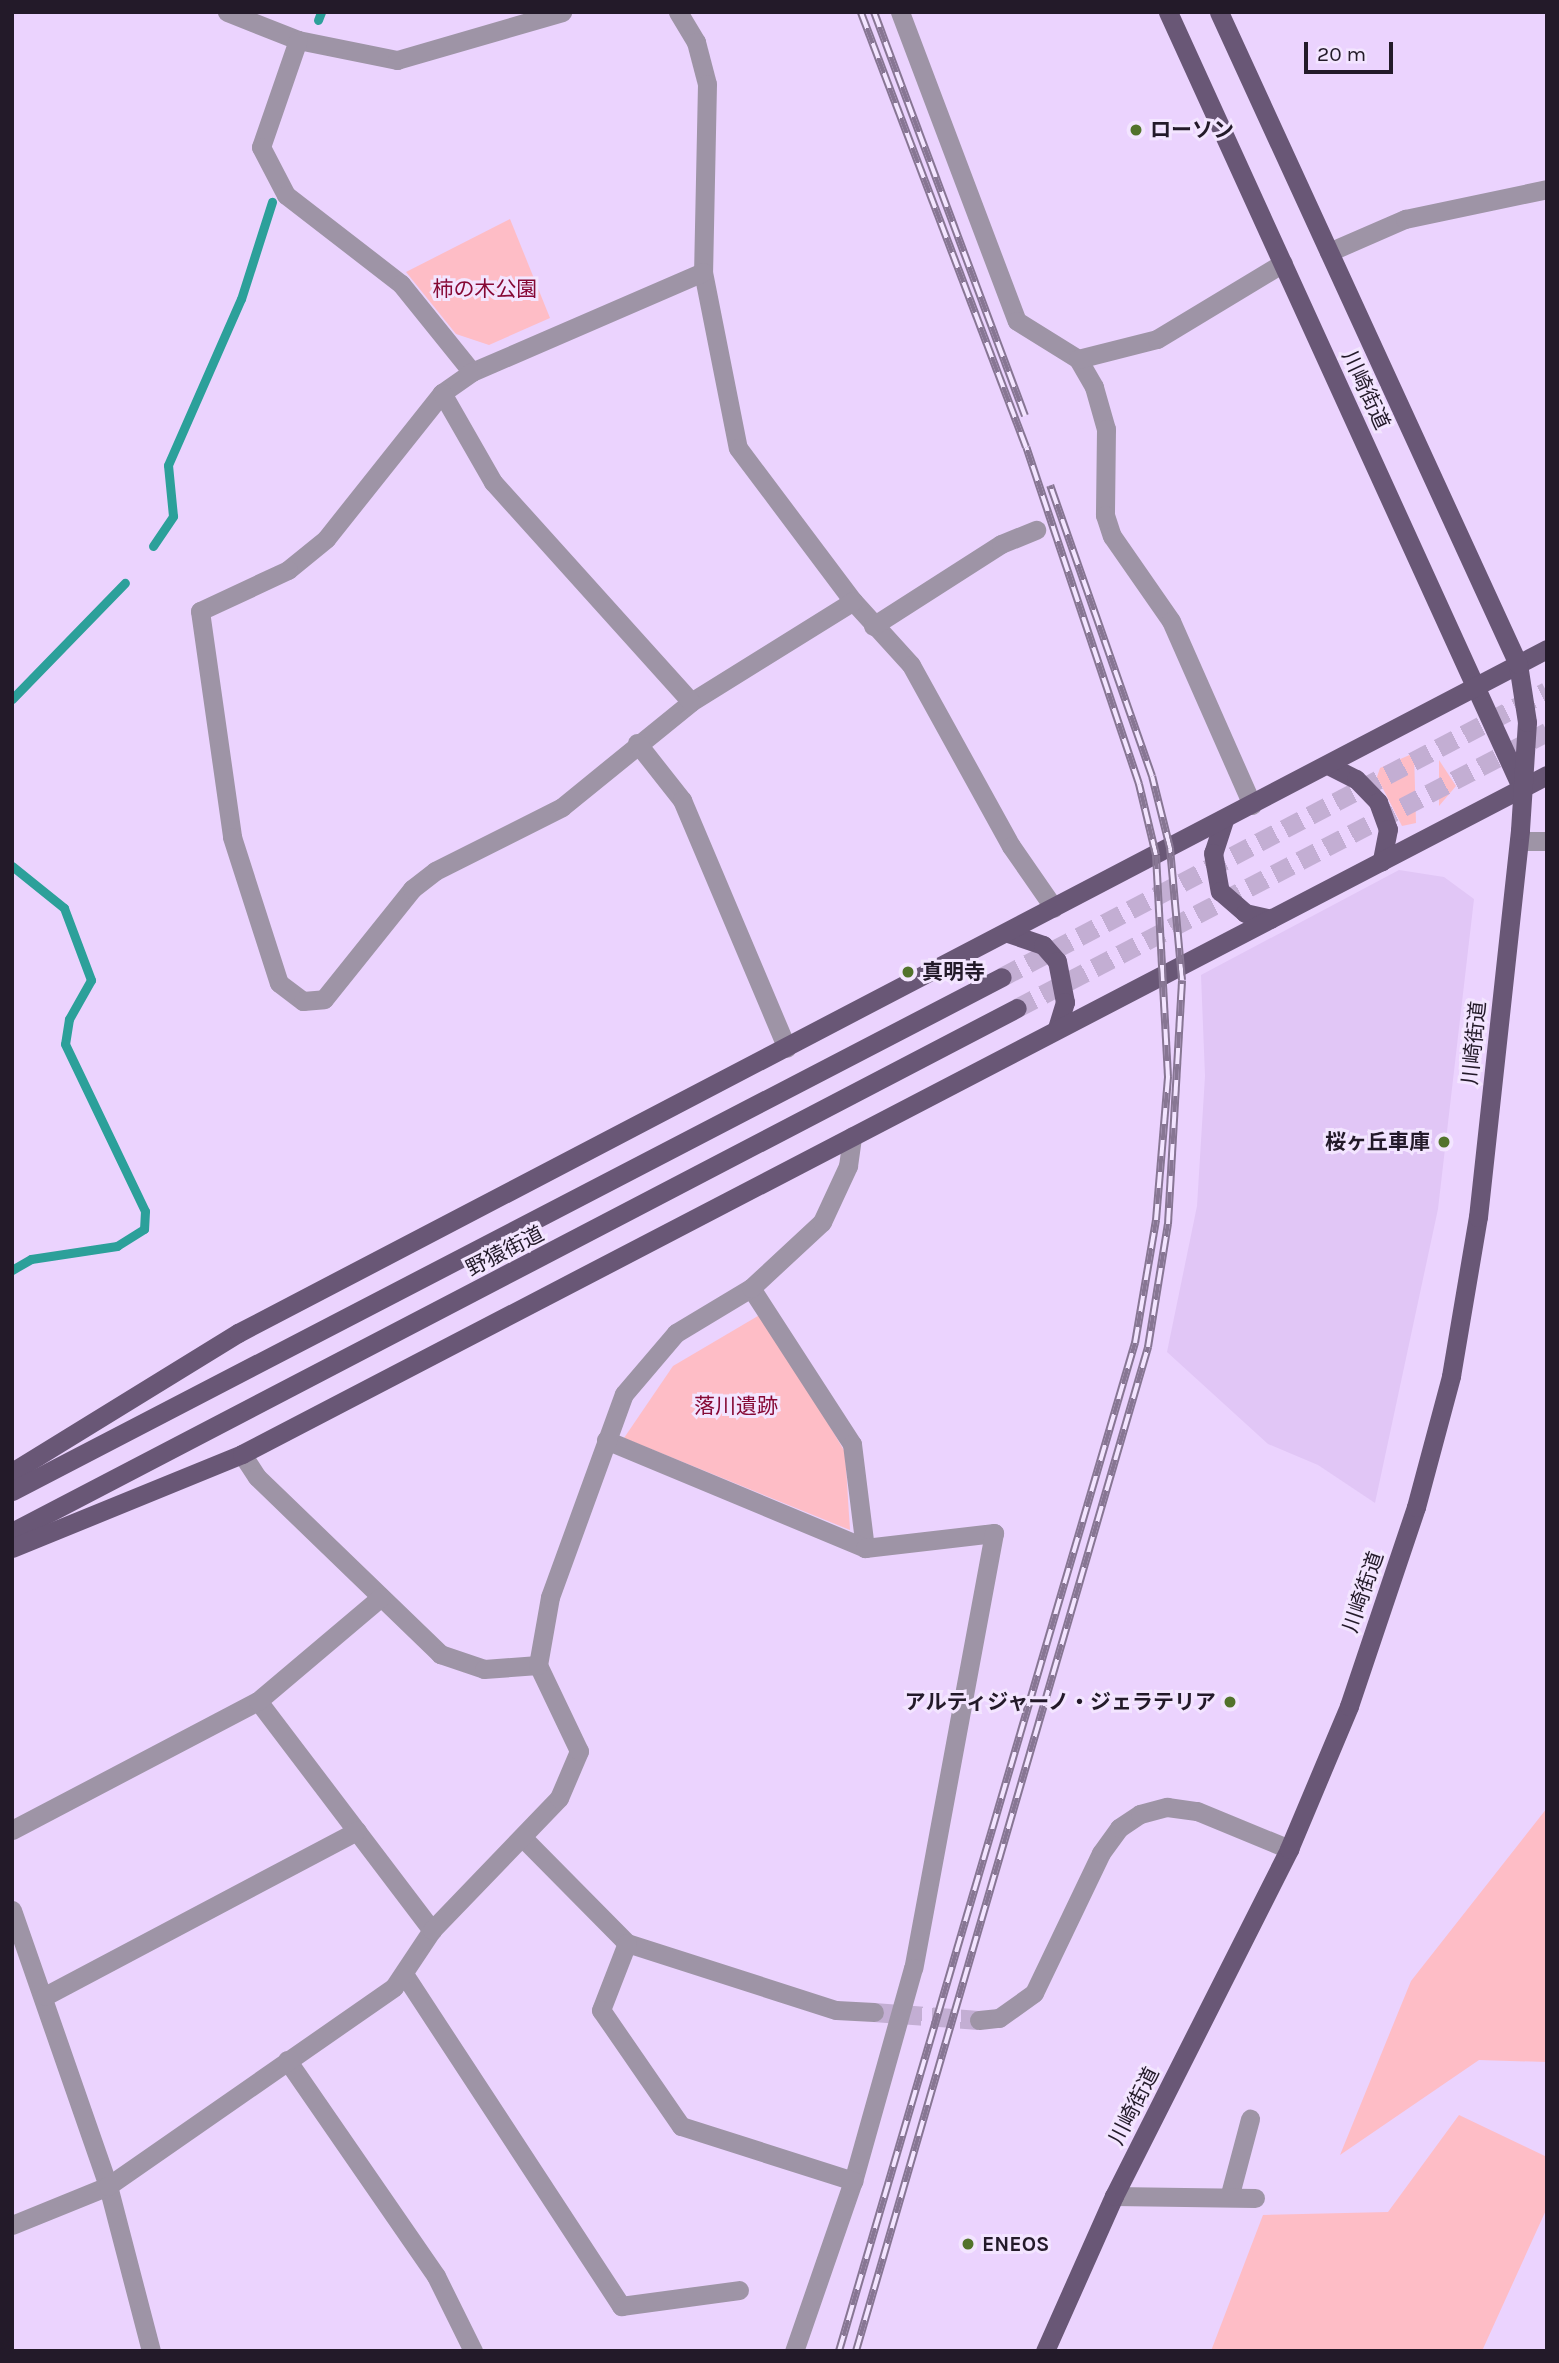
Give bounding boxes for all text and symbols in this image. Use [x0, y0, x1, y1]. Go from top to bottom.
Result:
scale bar [1307, 28, 1396, 72]
text: 20 m [1317, 42, 1366, 66]
place label: ローソン [1150, 117, 1234, 143]
marker: ローソン [1128, 122, 1144, 138]
park label: 柿の木公園 [433, 276, 537, 302]
street label: 川崎街道 [1337, 347, 1395, 433]
place label: 真明寺 [922, 959, 985, 985]
marker: 真明寺 [900, 964, 916, 980]
street label: 川崎街道 [1457, 1000, 1491, 1086]
place label: 桜ヶ丘車庫 [1325, 1129, 1430, 1155]
marker: 桜ヶ丘車庫 [1436, 1134, 1452, 1150]
street label: 野猿街道 [462, 1221, 548, 1281]
park label: 落川遺跡 [694, 1393, 778, 1419]
street label: 川崎街道 [1337, 1548, 1389, 1636]
place label: アルティジャーノ・ジェラテリア [901, 1689, 1216, 1715]
marker: アルティジャーノ・ジェラテリア [1222, 1694, 1238, 1710]
street label: 川崎街道 [1104, 2063, 1164, 2149]
place label: ENEOS [982, 2231, 1049, 2257]
marker: ENEOS [960, 2236, 976, 2252]

